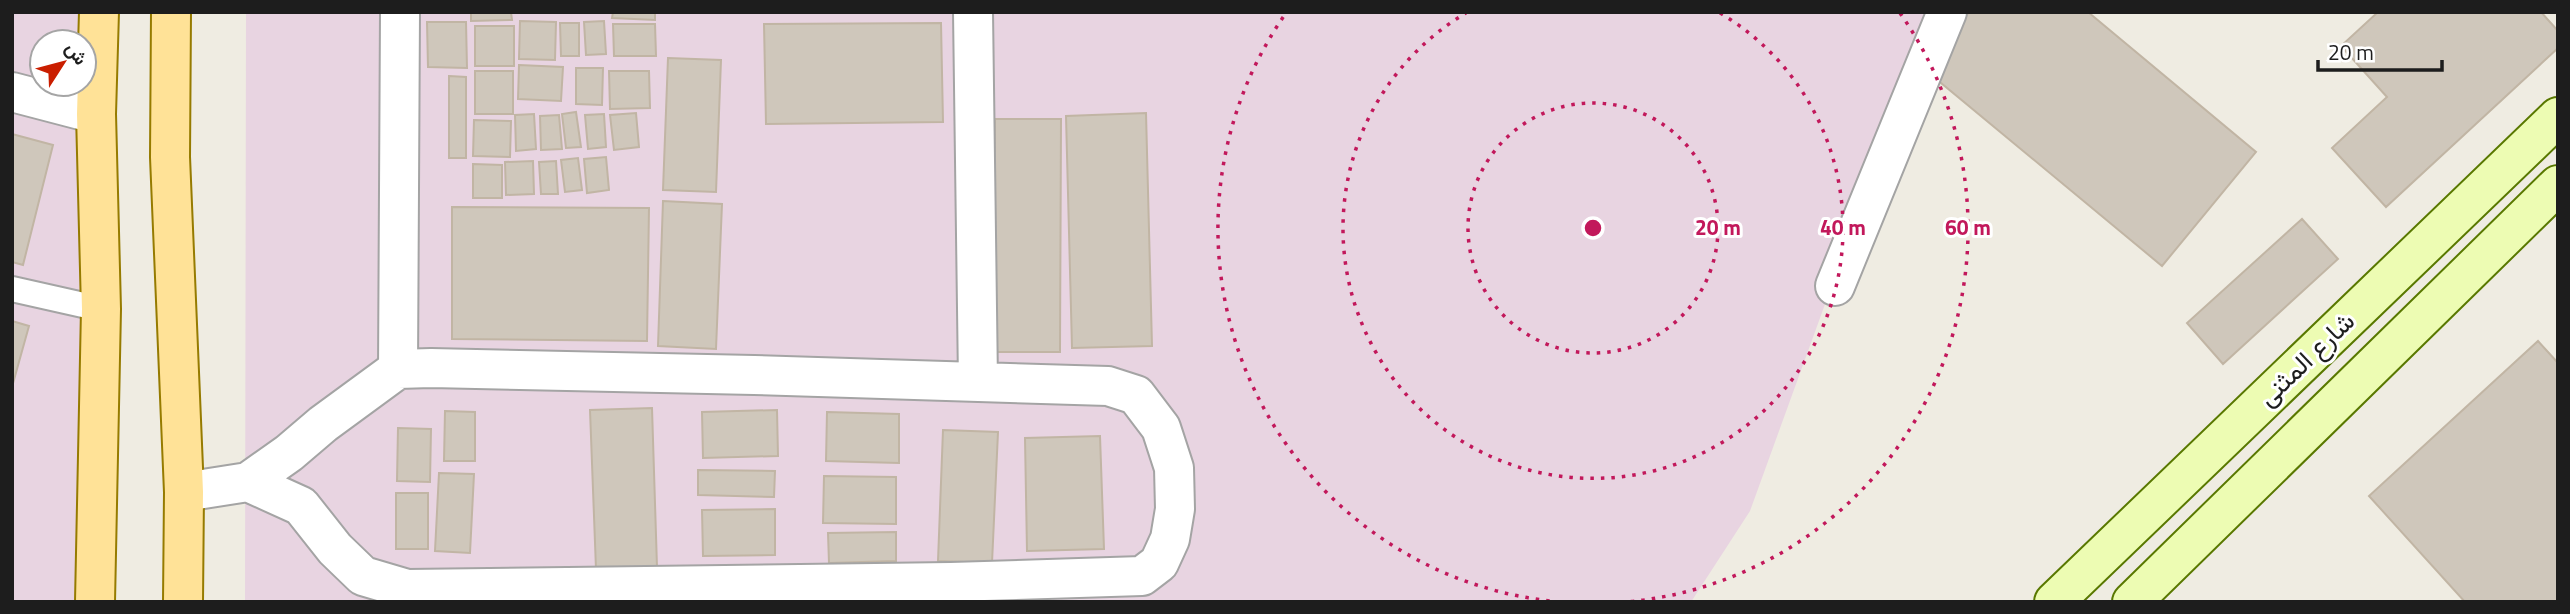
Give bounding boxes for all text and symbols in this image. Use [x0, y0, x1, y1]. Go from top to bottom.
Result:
north arrow [28, 28, 98, 98]
scale bar [2318, 28, 2442, 72]
text: ش [59, 35, 96, 71]
text: 20 m [2328, 36, 2374, 68]
text: 20 m [1695, 211, 1741, 243]
text: 40 m [1820, 211, 1866, 243]
text: 60 m [1945, 211, 1991, 243]
centre of rings [1581, 216, 1605, 240]
street label: شارع المثنى [2248, 302, 2363, 415]

